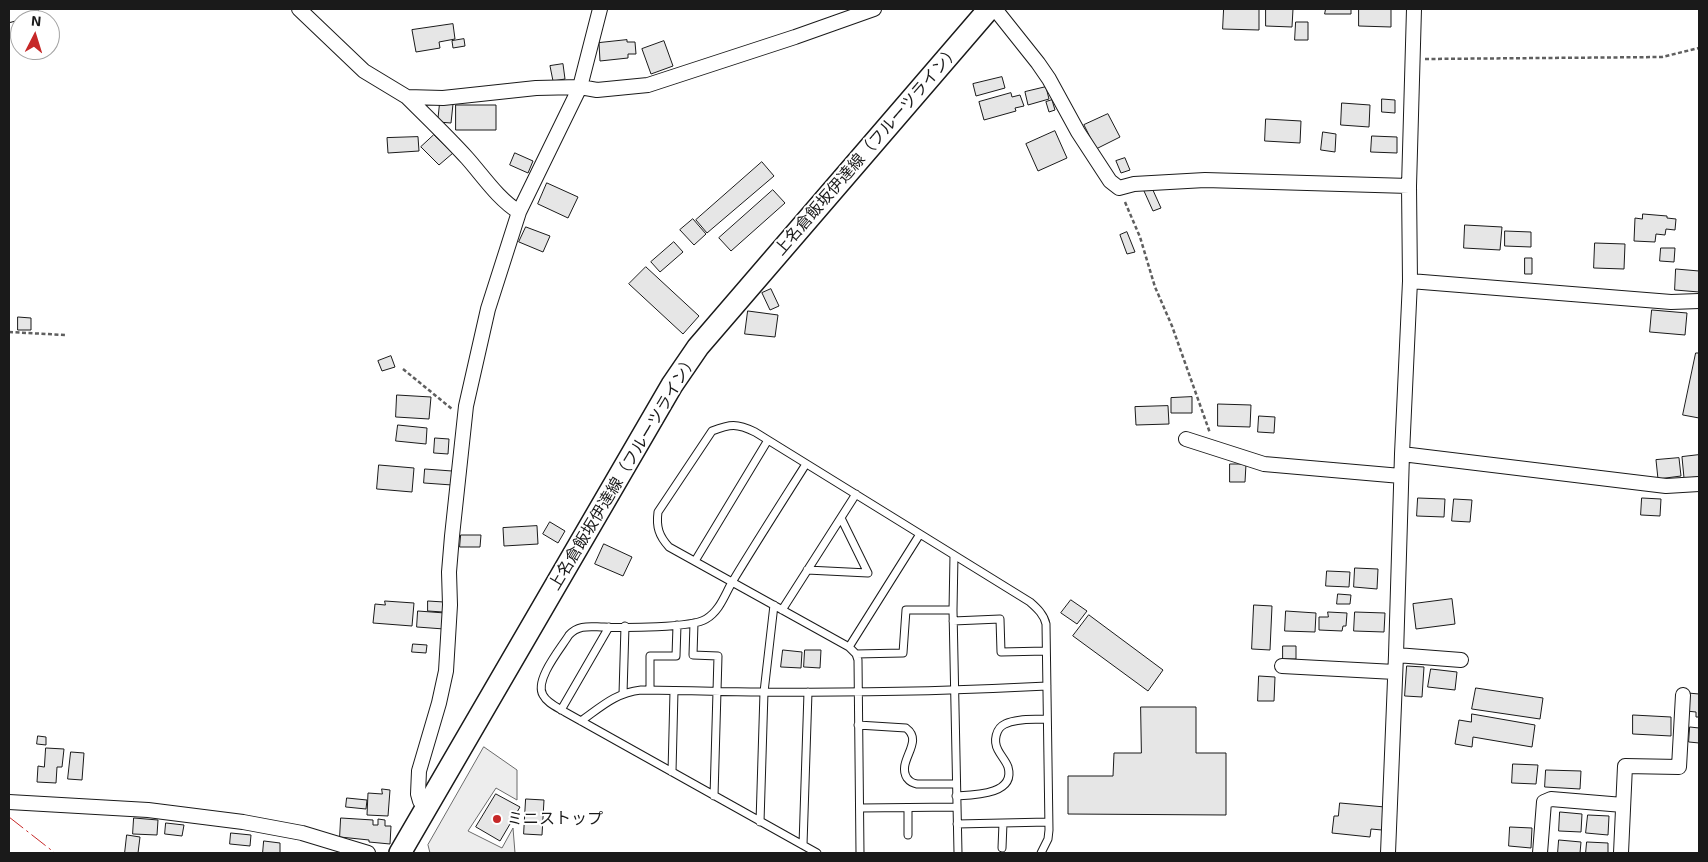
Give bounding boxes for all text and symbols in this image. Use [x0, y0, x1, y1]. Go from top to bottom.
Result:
north arrow [10, 10, 60, 60]
text: N [30, 12, 42, 29]
street label: 上名倉飯坂伊達線（フルーツライン） [771, 41, 963, 259]
street label: 上名倉飯坂伊達線（フルーツライン） [545, 350, 701, 594]
place label: ミニストップ [507, 809, 603, 829]
marker: ミニストップ [491, 813, 503, 825]

